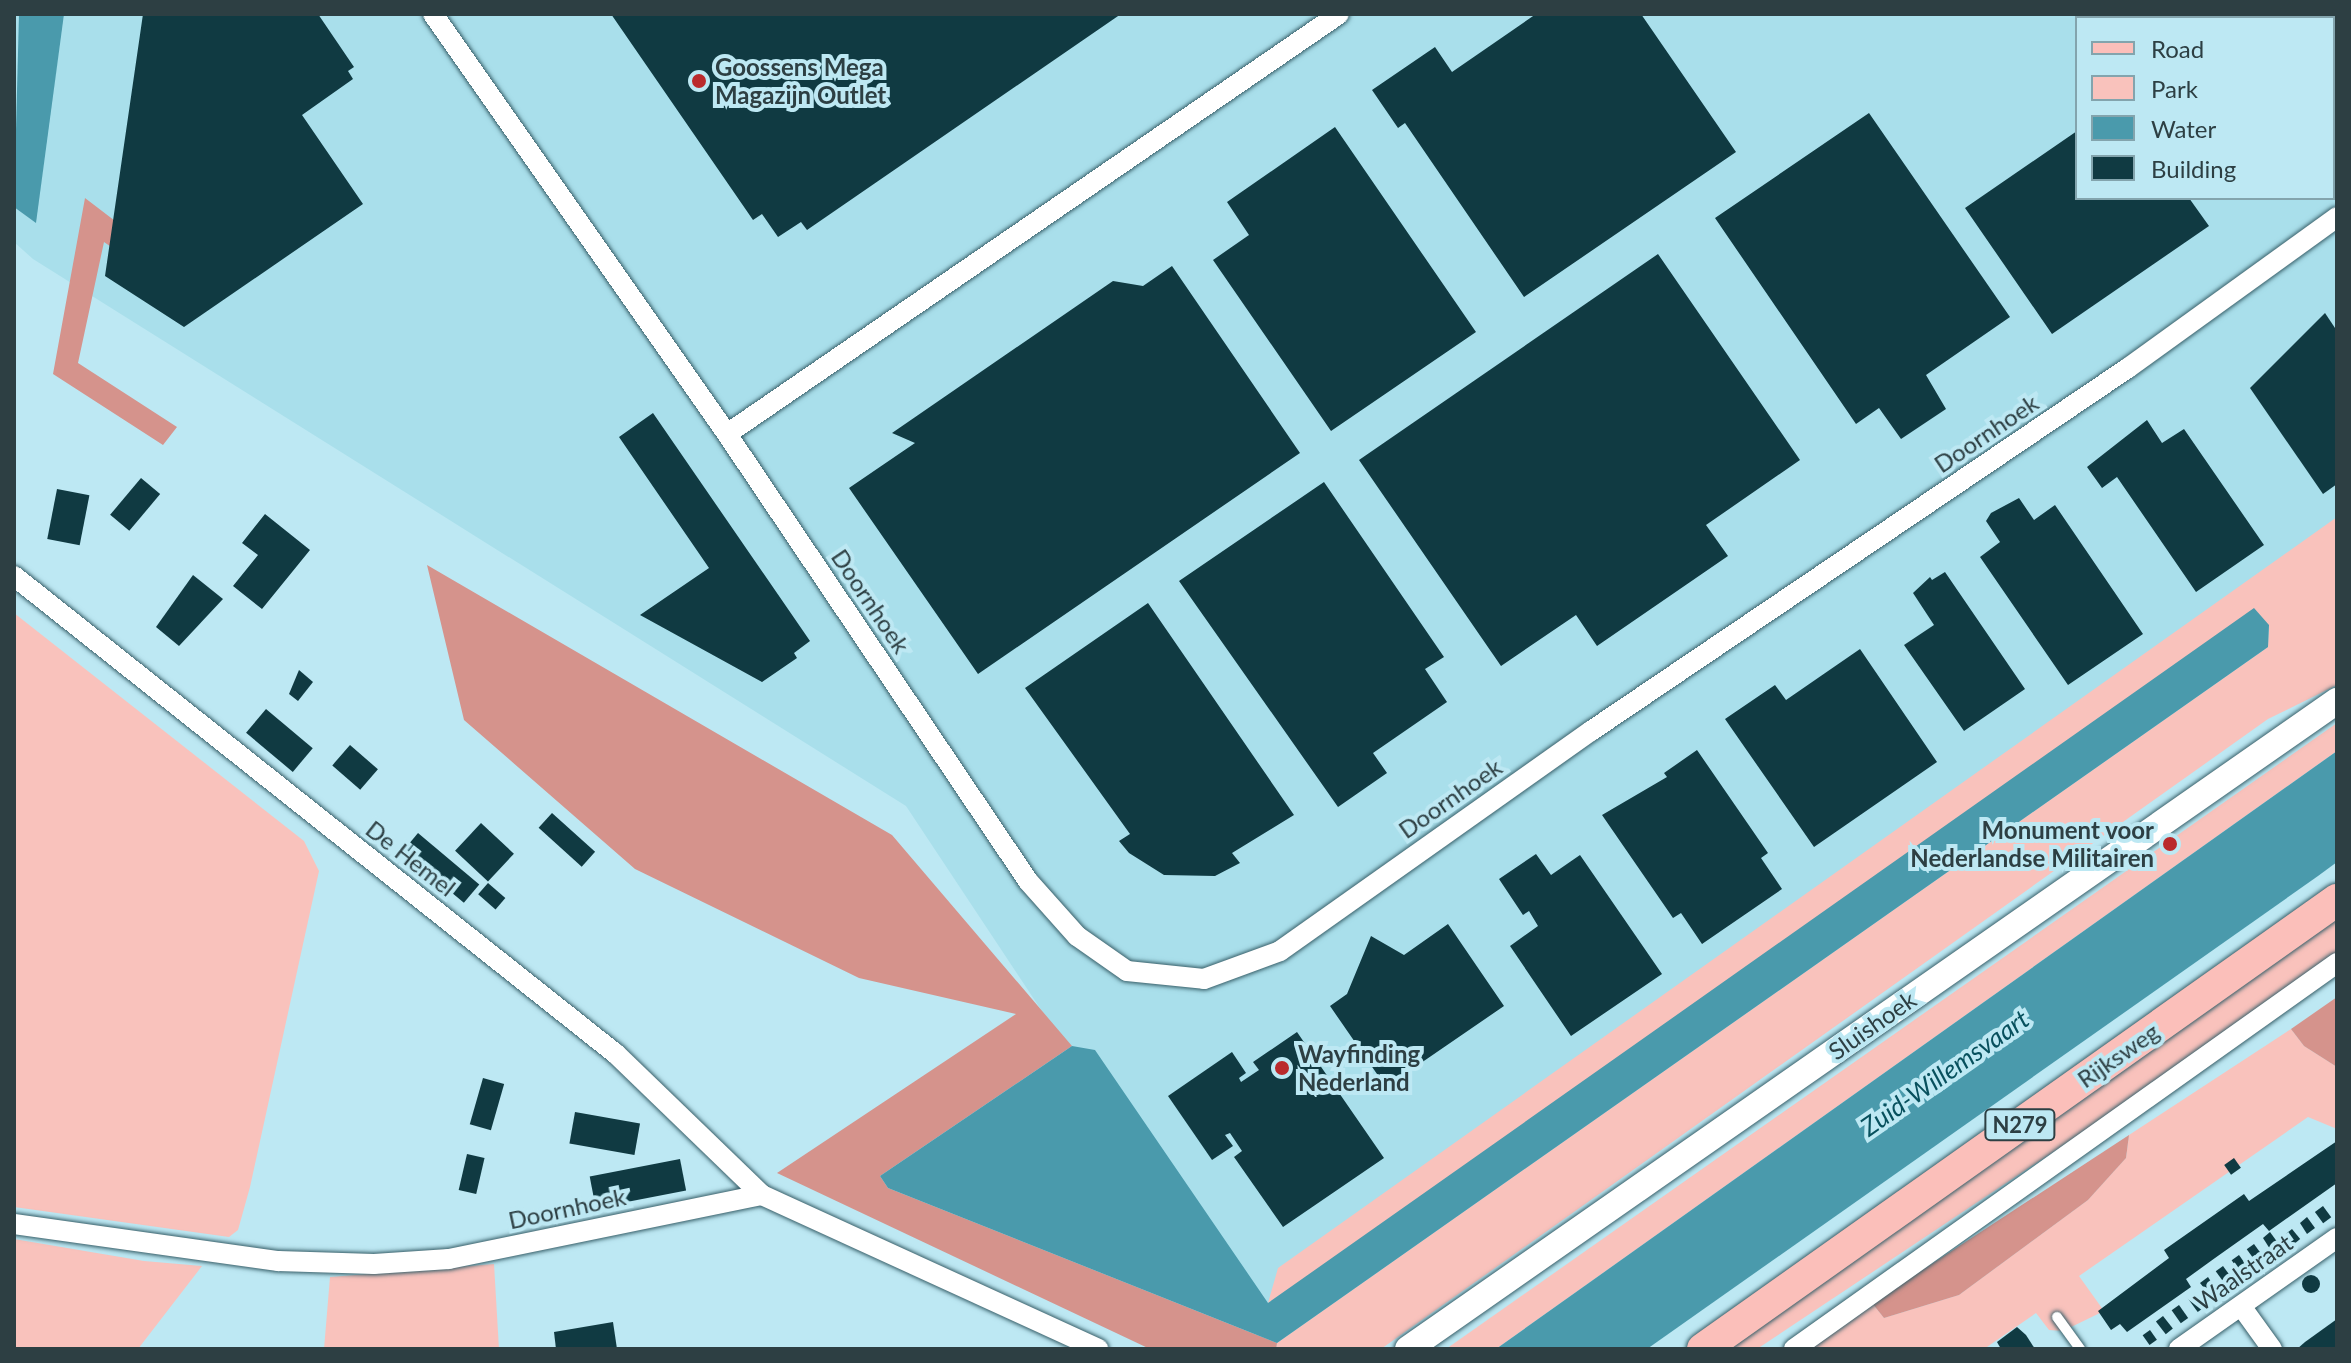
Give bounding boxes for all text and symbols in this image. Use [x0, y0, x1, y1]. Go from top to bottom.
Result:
legend [2075, 16, 2335, 200]
text: Road [2151, 34, 2204, 63]
place label: Goossens Mega Magazijn Outlet [715, 53, 886, 109]
marker: Goossens Mega Magazijn Outlet [690, 72, 708, 90]
text: Park [2151, 74, 2198, 103]
text: Water [2151, 114, 2216, 143]
text: Building [2151, 154, 2236, 183]
street label: Doornhoek [1928, 388, 2044, 478]
street label: Doornhoek [826, 543, 916, 659]
street label: Doornhoek [1393, 752, 1507, 844]
street label: De Hemel [361, 814, 461, 902]
place label: Monument voor Nederlandse Militairen [1910, 816, 2154, 872]
marker: Monument voor Nederlandse Militairen [2161, 835, 2179, 853]
street label: Sluishoek [1823, 985, 1921, 1065]
water label: Zuid-Willemsvaart [1855, 1003, 2035, 1143]
street label: Rijksweg [2072, 1017, 2164, 1093]
place label: Wayfinding Nederland [1298, 1040, 1420, 1096]
marker: Wayfinding Nederland [1273, 1059, 1291, 1077]
road number: N279 [1984, 1107, 2056, 1143]
street label: Doornhoek [506, 1182, 628, 1234]
street label: Waalstraat [2189, 1228, 2297, 1316]

